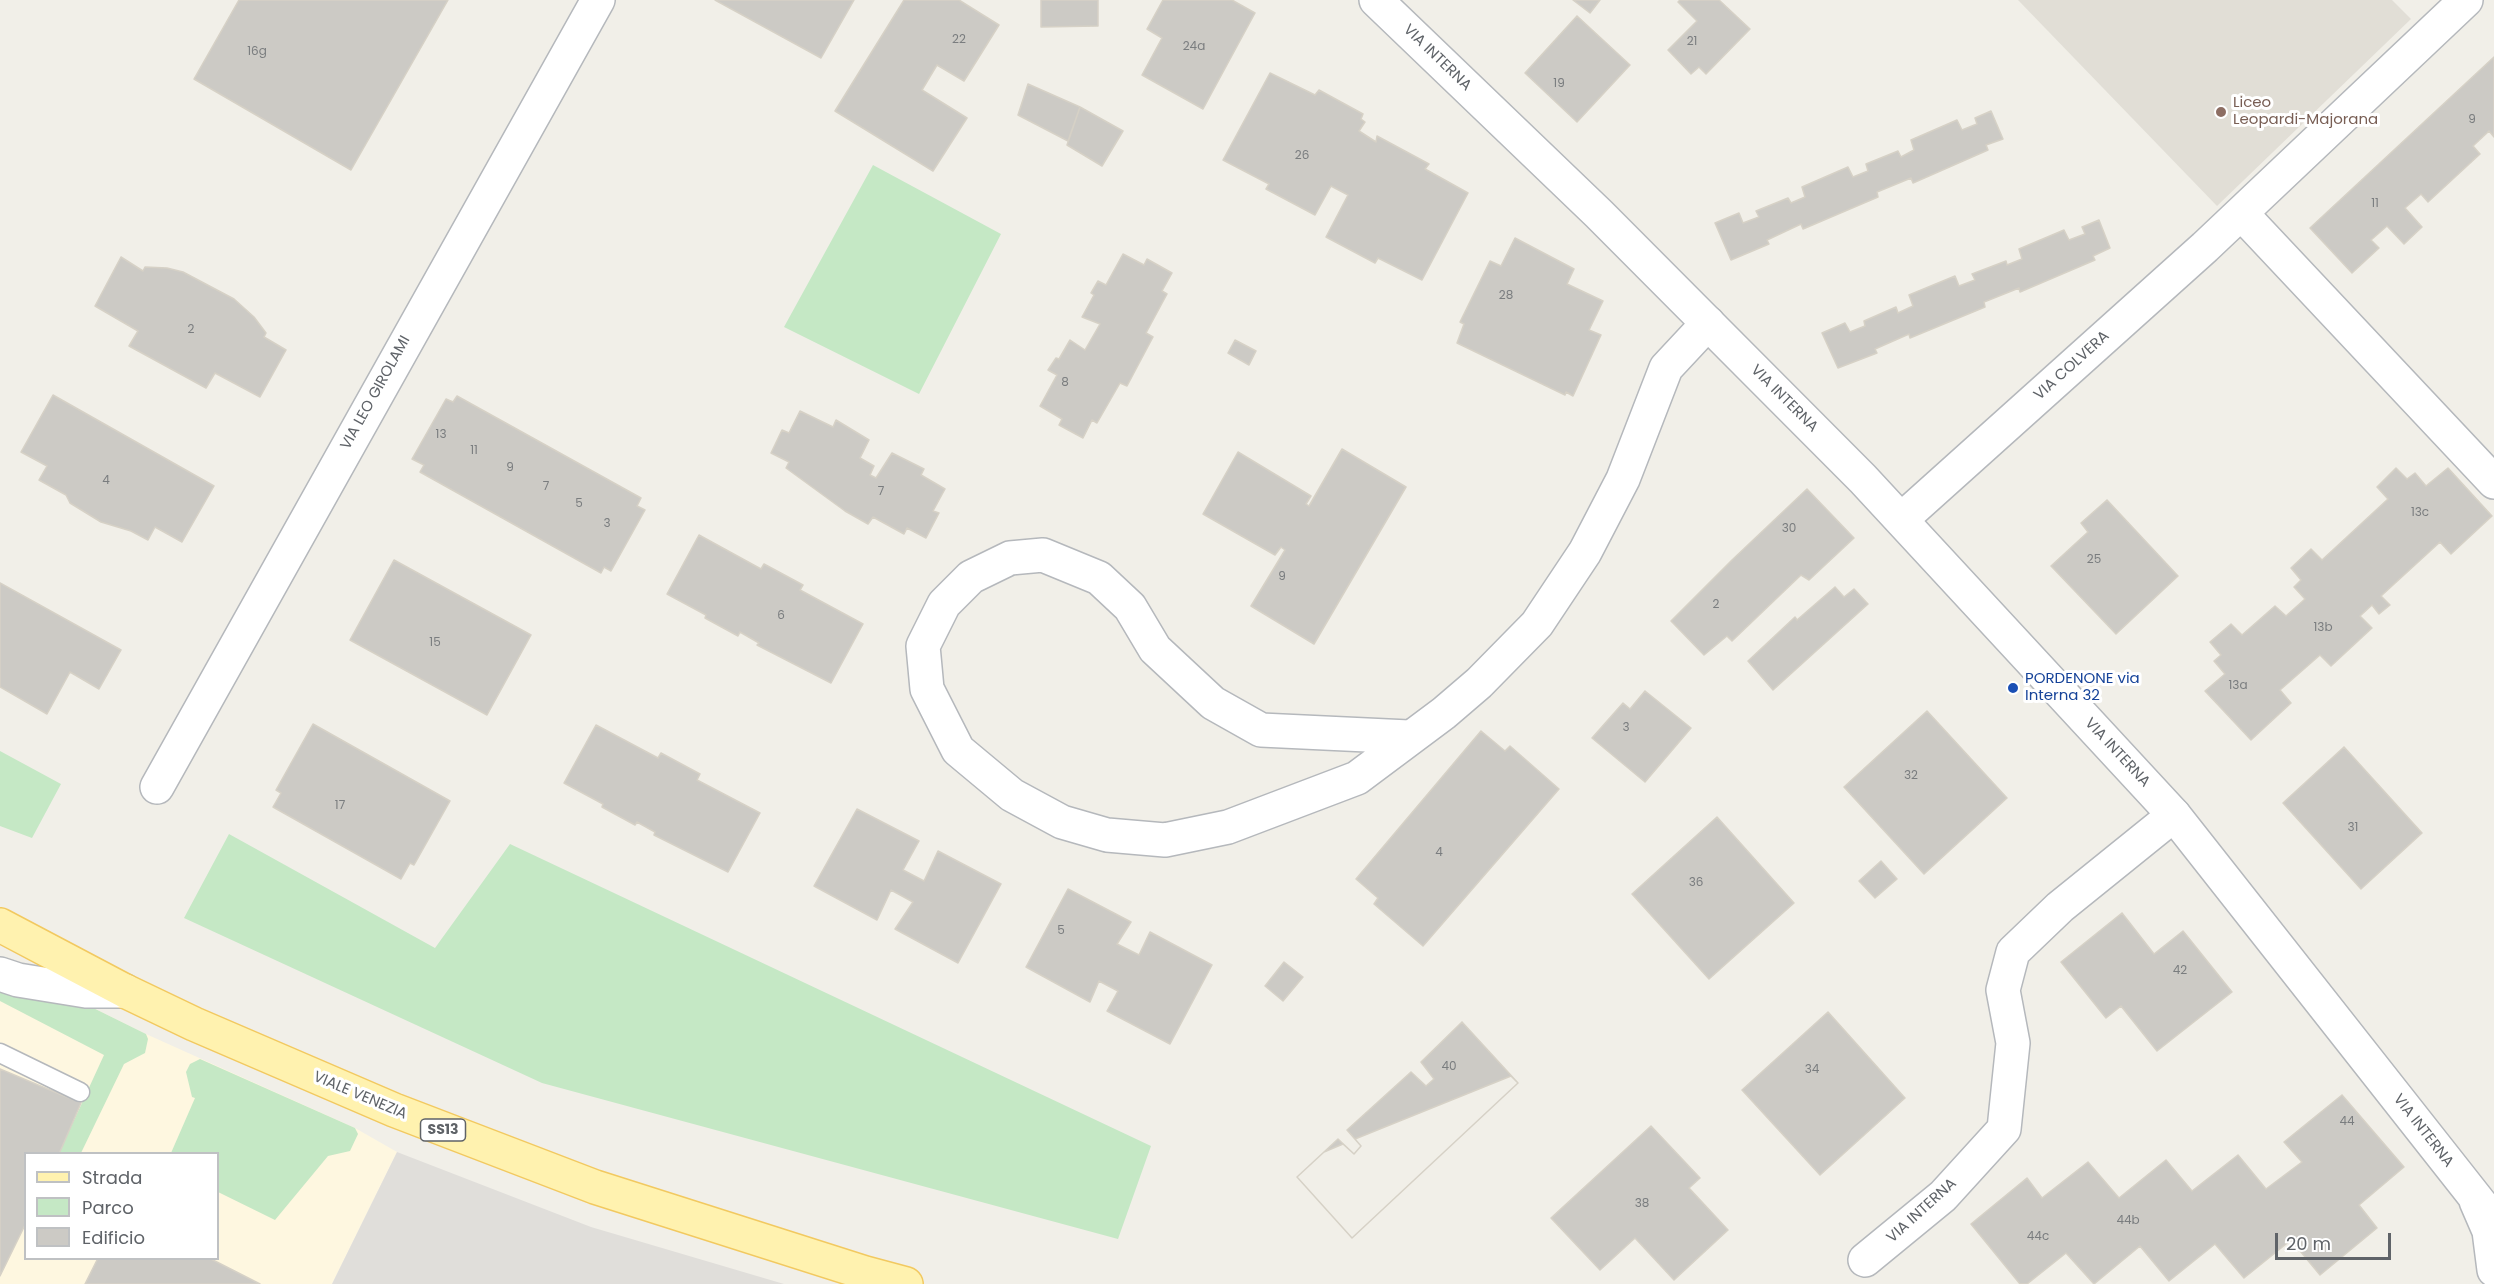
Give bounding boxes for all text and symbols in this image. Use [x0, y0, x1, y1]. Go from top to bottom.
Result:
street label: VIA INTERNA [1399, 21, 1475, 95]
house number: 22 [952, 33, 966, 47]
house number: 21 [1687, 35, 1697, 49]
house number: 24a [1183, 40, 1205, 54]
house number: 16g [247, 45, 267, 59]
house number: 19 [1553, 77, 1565, 91]
place label: Liceo Leopardi-Majorana [2233, 94, 2378, 129]
marker: Liceo Leopardi-Majorana [2214, 105, 2228, 119]
house number: 9 [2468, 113, 2476, 127]
house number: 26 [1295, 149, 1309, 163]
house number: 11 [2371, 197, 2379, 211]
house number: 28 [1499, 289, 1513, 303]
house number: 2 [188, 323, 194, 337]
street label: VIA COLVERA [2031, 328, 2113, 404]
street label: VIA LEO GIROLAMI [337, 333, 415, 453]
street label: VIA INTERNA [1747, 362, 1821, 436]
house number: 8 [1061, 376, 1069, 390]
house number: 13 [436, 428, 446, 442]
house number: 11 [470, 444, 478, 458]
house number: 9 [506, 461, 514, 475]
house number: 4 [102, 474, 110, 488]
house number: 7 [543, 480, 549, 494]
house number: 7 [878, 485, 884, 499]
house number: 5 [575, 497, 583, 511]
house number: 13c [2411, 506, 2429, 520]
house number: 3 [603, 517, 611, 531]
house number: 30 [1782, 522, 1796, 536]
house number: 25 [2087, 553, 2101, 567]
house number: 9 [1278, 570, 1286, 584]
house number: 2 [1713, 598, 1719, 612]
house number: 6 [777, 609, 785, 623]
house number: 13b [2313, 621, 2333, 635]
house number: 15 [429, 636, 441, 650]
place label: PORDENONE via Interna 32 [2025, 670, 2140, 705]
house number: 13a [2228, 679, 2248, 693]
marker: PORDENONE via Interna 32 [2006, 681, 2020, 695]
street label: VIA INTERNA [2080, 715, 2154, 791]
house number: 3 [1622, 721, 1630, 735]
house number: 32 [1904, 769, 1918, 783]
house number: 17 [335, 799, 345, 813]
house number: 31 [2348, 821, 2358, 835]
house number: 4 [1435, 846, 1443, 860]
house number: 36 [1689, 876, 1703, 890]
house number: 5 [1057, 924, 1065, 938]
house number: 42 [2173, 964, 2187, 978]
house number: 40 [1441, 1060, 1457, 1074]
house number: 34 [1805, 1063, 1819, 1077]
street label: VIALE VENEZIA [310, 1068, 410, 1124]
street label: VIA INTERNA [2389, 1091, 2457, 1171]
house number: 44 [2339, 1115, 2355, 1129]
road number: SS13 [420, 1119, 466, 1141]
legend [24, 1152, 219, 1260]
text: Strada [82, 1165, 142, 1190]
street label: VIA INTERNA [1883, 1175, 1961, 1247]
text: Parco [82, 1195, 134, 1220]
house number: 38 [1635, 1197, 1649, 1211]
house number: 44b [2116, 1214, 2140, 1228]
scale bar [2278, 1221, 2394, 1259]
text: Edificio [82, 1225, 145, 1250]
house number: 44c [2027, 1230, 2049, 1244]
text: 20 m [2286, 1231, 2331, 1256]

